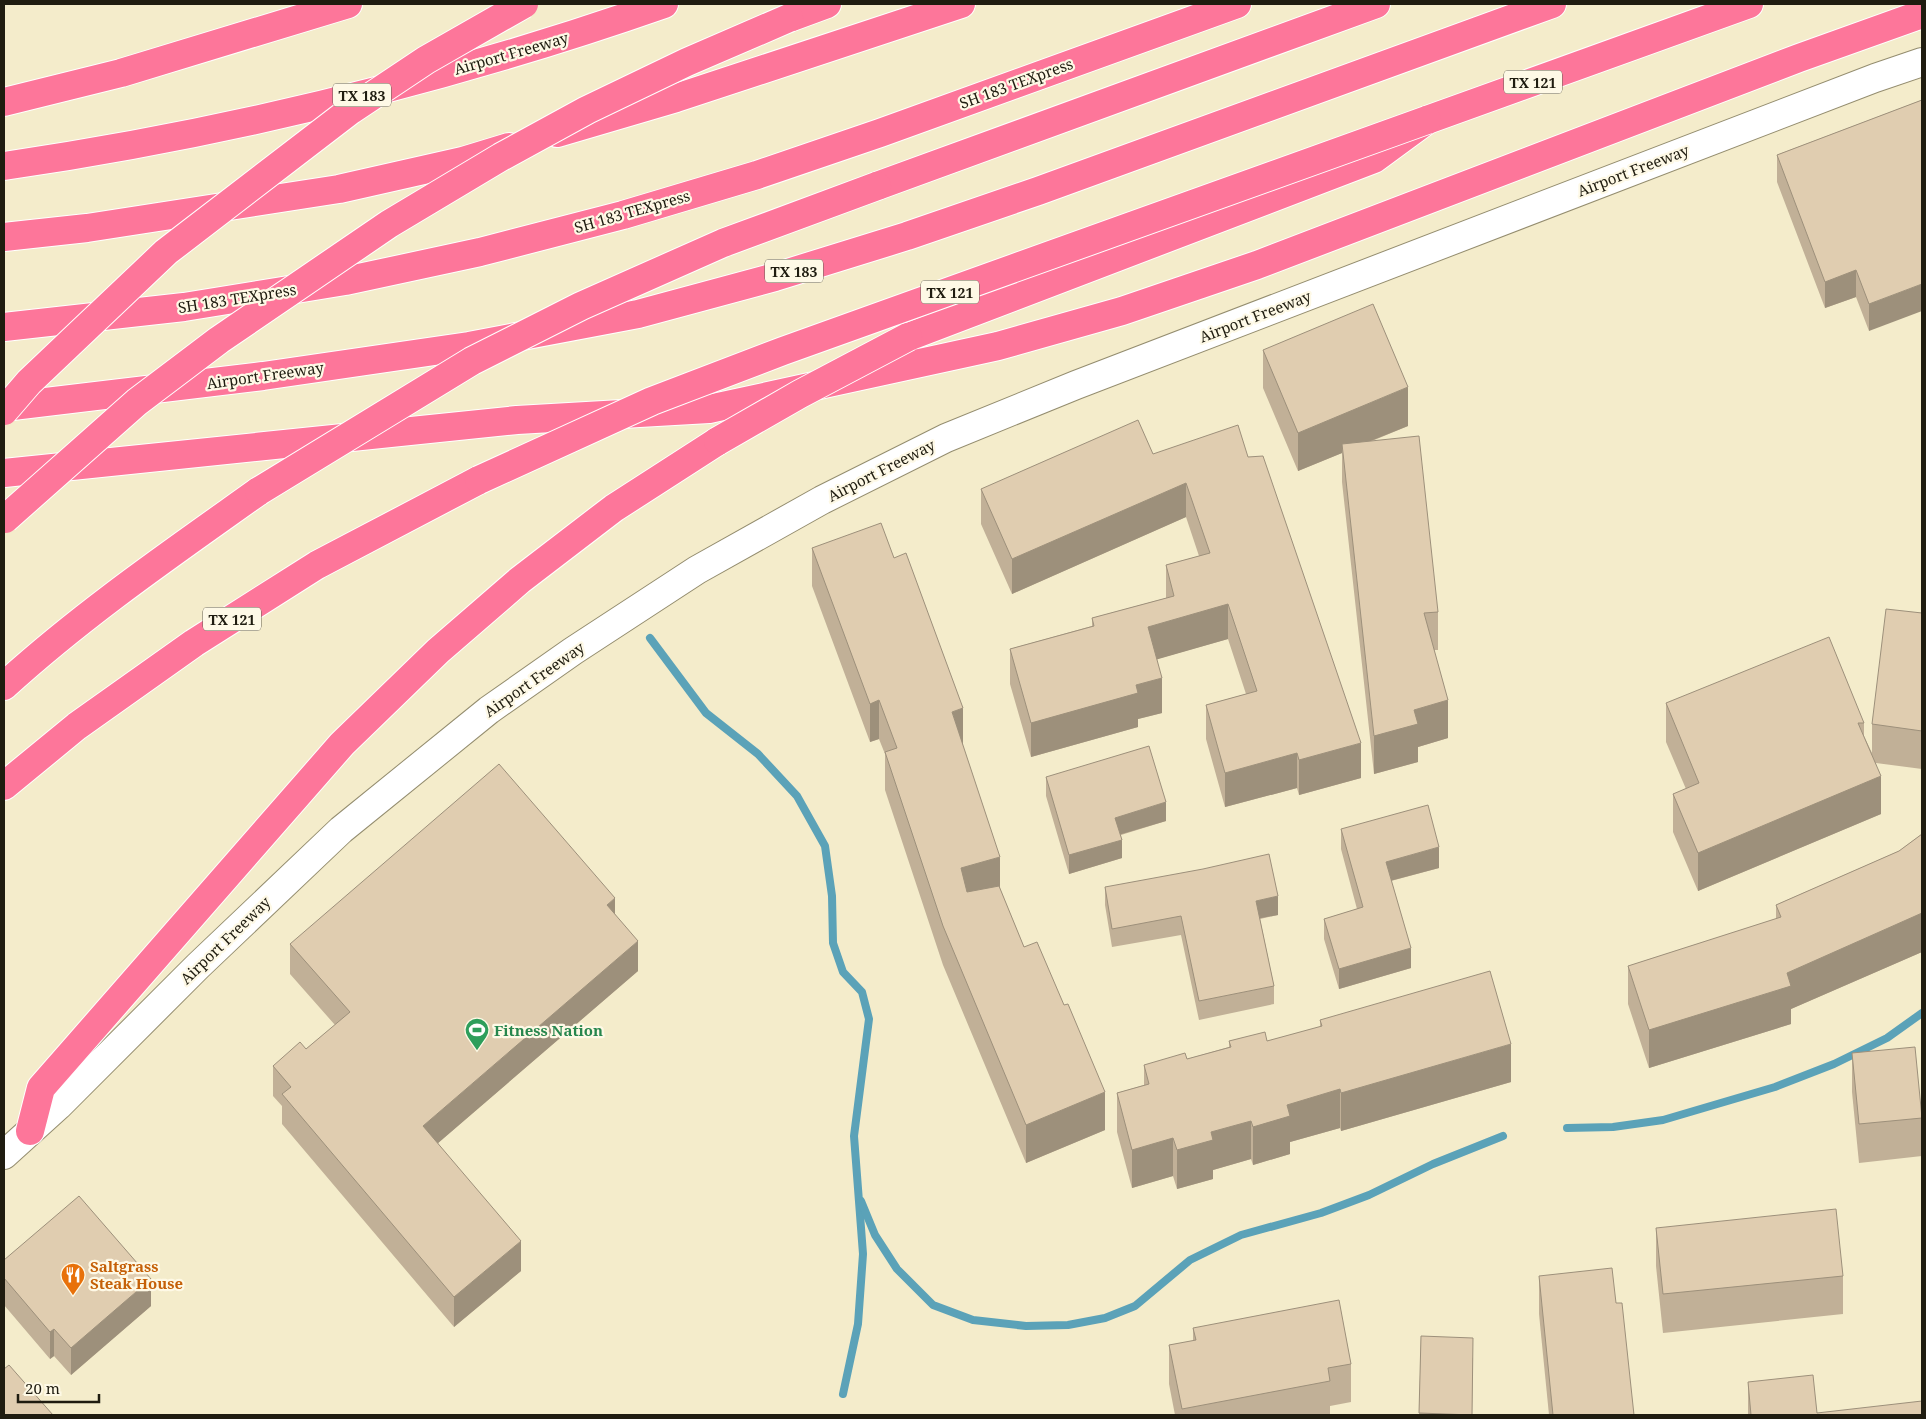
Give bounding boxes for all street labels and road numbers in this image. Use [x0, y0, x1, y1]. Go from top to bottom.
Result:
street label: Airport Freeway [451, 27, 571, 79]
street label: SH 183 TEXpress [957, 53, 1076, 113]
road number: TX 121 [1504, 70, 1562, 94]
road number: TX 183 [333, 84, 391, 106]
street label: Airport Freeway [1574, 139, 1692, 200]
street label: SH 183 TEXpress [572, 185, 692, 237]
road number: TX 183 [765, 260, 823, 282]
street label: SH 183 TEXpress [177, 279, 298, 317]
road number: TX 121 [921, 280, 979, 304]
street label: Airport Freeway [1196, 285, 1314, 346]
street label: Airport Freeway [205, 357, 325, 393]
street label: Airport Freeway [824, 434, 939, 506]
road number: TX 121 [203, 608, 261, 630]
street label: Airport Freeway [480, 637, 589, 721]
street label: Airport Freeway [176, 891, 275, 988]

